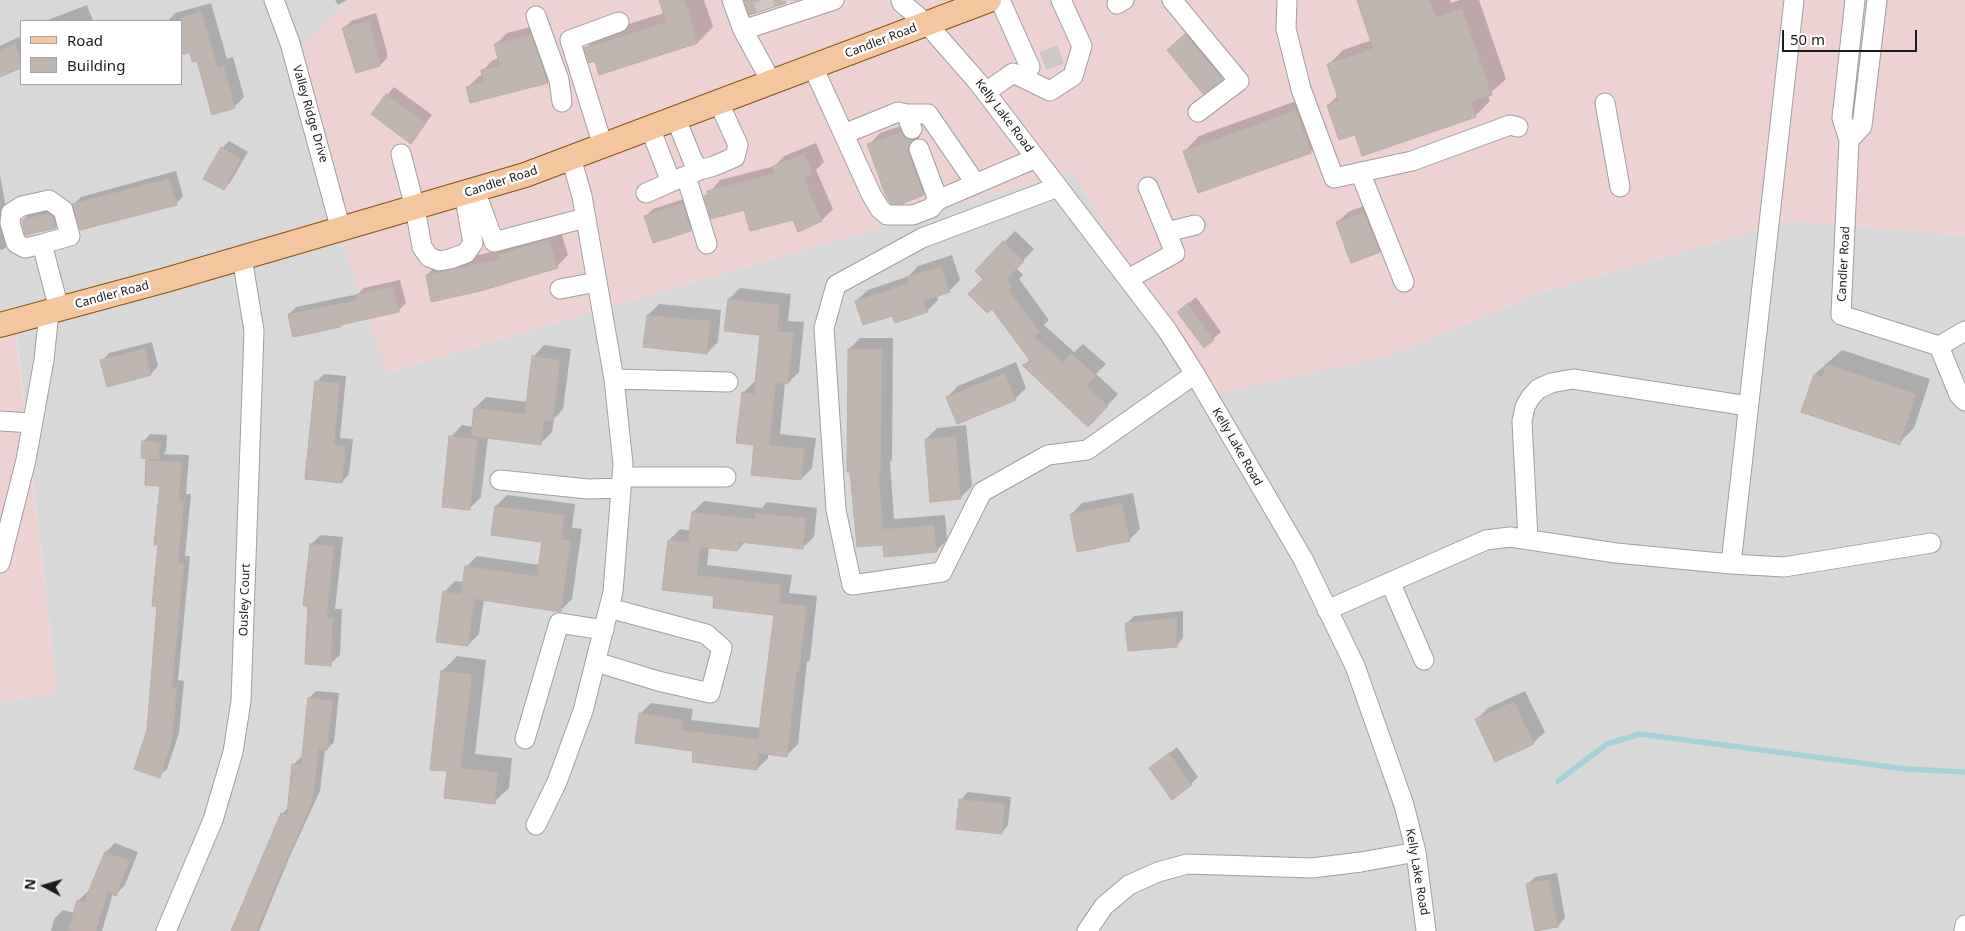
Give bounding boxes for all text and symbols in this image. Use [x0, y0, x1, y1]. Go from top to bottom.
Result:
legend [20, 20, 182, 85]
scale bar [1785, 20, 1920, 52]
street label: Candler Road [843, 21, 919, 61]
text: 50 m [1790, 29, 1825, 49]
text: Road [67, 30, 103, 50]
text: Building [67, 55, 125, 75]
street label: Valley Ridge Drive [289, 64, 331, 164]
street label: Kelly Lake Road [972, 77, 1036, 155]
street label: Candler Road [463, 163, 539, 201]
street label: Candler Road [1835, 226, 1853, 302]
street label: Candler Road [73, 278, 151, 312]
street label: Kelly Lake Road [1209, 405, 1265, 489]
street label: Ousley Court [237, 563, 253, 637]
street label: Kelly Lake Road [1402, 828, 1432, 916]
north arrow [20, 861, 70, 911]
text: N [20, 878, 40, 891]

